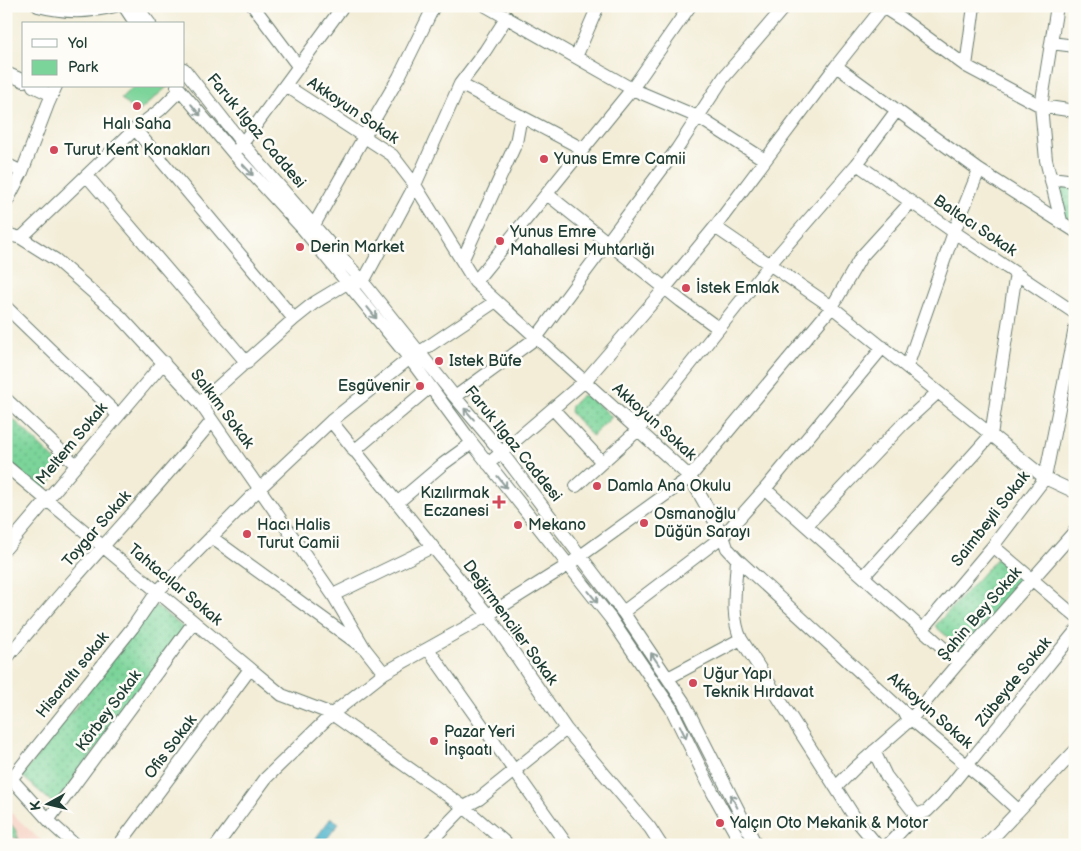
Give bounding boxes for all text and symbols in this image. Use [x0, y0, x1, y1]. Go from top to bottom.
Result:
legend [22, 22, 185, 88]
text: Yol [67, 34, 87, 53]
text: Park [68, 58, 99, 77]
street label: Faruk Ilgaz Caddesi [203, 70, 309, 192]
street label: Akkoyun Sokak [304, 73, 403, 149]
marker: Halı Saha [131, 100, 143, 112]
one-way arrow [191, 103, 202, 116]
place label: Halı Saha [103, 115, 171, 134]
place label: Turut Kent Konakları [64, 141, 210, 160]
marker: Turut Kent Konakları [48, 144, 60, 156]
place label: Yunus Emre Camii [553, 150, 686, 169]
marker: Yunus Emre Camii [538, 153, 550, 165]
one-way arrow [242, 163, 254, 176]
street label: Baltacı Sokak [930, 191, 1020, 261]
place label: Yunus Emre Mahallesi Muhtarlığı [509, 223, 654, 260]
marker: Yunus Emre Mahallesi Muhtarlığı [494, 235, 506, 247]
place label: Derin Market [310, 238, 404, 257]
marker: Derin Market [294, 241, 306, 253]
place label: İstek Emlak [696, 277, 779, 298]
marker: İstek Emlak [680, 282, 692, 294]
one-way arrow [366, 306, 377, 319]
place label: Istek Büfe [449, 352, 522, 371]
marker: Istek Büfe [433, 355, 445, 367]
street label: Salkım Sokak [186, 366, 258, 453]
place label: Esgüvenir [338, 377, 410, 396]
street label: Akkoyun Sokak [608, 379, 700, 465]
marker: Esgüvenir [414, 380, 426, 392]
street label: Faruk Ilgaz Caddesi [460, 382, 566, 506]
street label: Meltem Sokak [32, 399, 112, 489]
one-way arrow [463, 407, 475, 420]
street label: Saimbeyli Sokak [948, 467, 1034, 571]
one-way arrow [497, 475, 508, 488]
place label: Damla Ana Okulu [607, 477, 731, 496]
marker: Damla Ana Okulu [591, 480, 603, 492]
place label: Kızılırmak Eczanesi [420, 484, 489, 521]
street label: Toygar Sokak [59, 487, 135, 571]
marker: Kızılırmak Eczanesi [493, 496, 505, 508]
place label: Osmanoğlu Düğün Sarayı [654, 505, 750, 542]
place label: Hacı Halis Turut Camii [257, 516, 339, 553]
place label: Mekano [528, 516, 586, 535]
marker: Osmanoğlu Düğün Sarayı [638, 517, 650, 529]
marker: Mekano [512, 519, 524, 531]
marker: Hacı Halis Turut Camii [241, 528, 253, 540]
street label: Tahtacılar Sokak [124, 540, 226, 630]
street label: Değirmenciler Sokak [458, 557, 562, 689]
street label: Şahin Bey Sokak [934, 563, 1026, 665]
one-way arrow [587, 590, 598, 603]
street label: Hisaraltı sokak [33, 628, 114, 722]
street label: Zübeyde Sokak [972, 633, 1056, 731]
one-way arrow [650, 653, 660, 667]
place label: Uğur Yapı Teknik Hırdavat [703, 665, 814, 702]
street label: Körbey Sokak [72, 667, 146, 755]
street label: Akkoyun Sokak [884, 669, 977, 753]
marker: Uğur Yapı Teknik Hırdavat [687, 677, 699, 689]
street label: Ofis Sokak [141, 711, 201, 783]
place label: Pazar Yeri İnşaatı [444, 723, 515, 760]
one-way arrow [678, 724, 688, 739]
marker: Pazar Yeri İnşaatı [428, 735, 440, 747]
north arrow [22, 778, 72, 828]
one-way arrow [729, 794, 738, 809]
text: K [26, 799, 45, 812]
place label: Yalçın Oto Mekanik & Motor [729, 814, 928, 833]
marker: Yalçın Oto Mekanik & Motor [714, 817, 726, 829]

